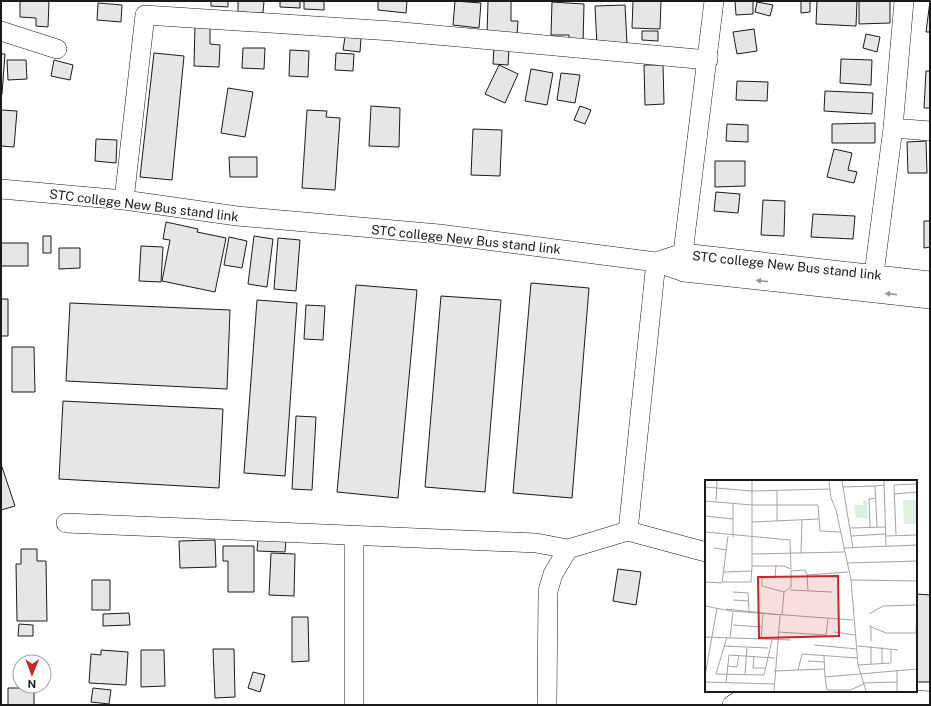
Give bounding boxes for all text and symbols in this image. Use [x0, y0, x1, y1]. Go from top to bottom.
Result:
street label: STC college New Bus stand link [48, 186, 239, 225]
street label: STC college New Bus stand link [370, 222, 562, 257]
street label: STC college New Bus stand link [691, 248, 883, 283]
one-way arrow [756, 277, 768, 284]
one-way arrow [885, 291, 897, 298]
inset map [705, 480, 917, 692]
north arrow [12, 654, 52, 694]
text: N [27, 678, 36, 690]

